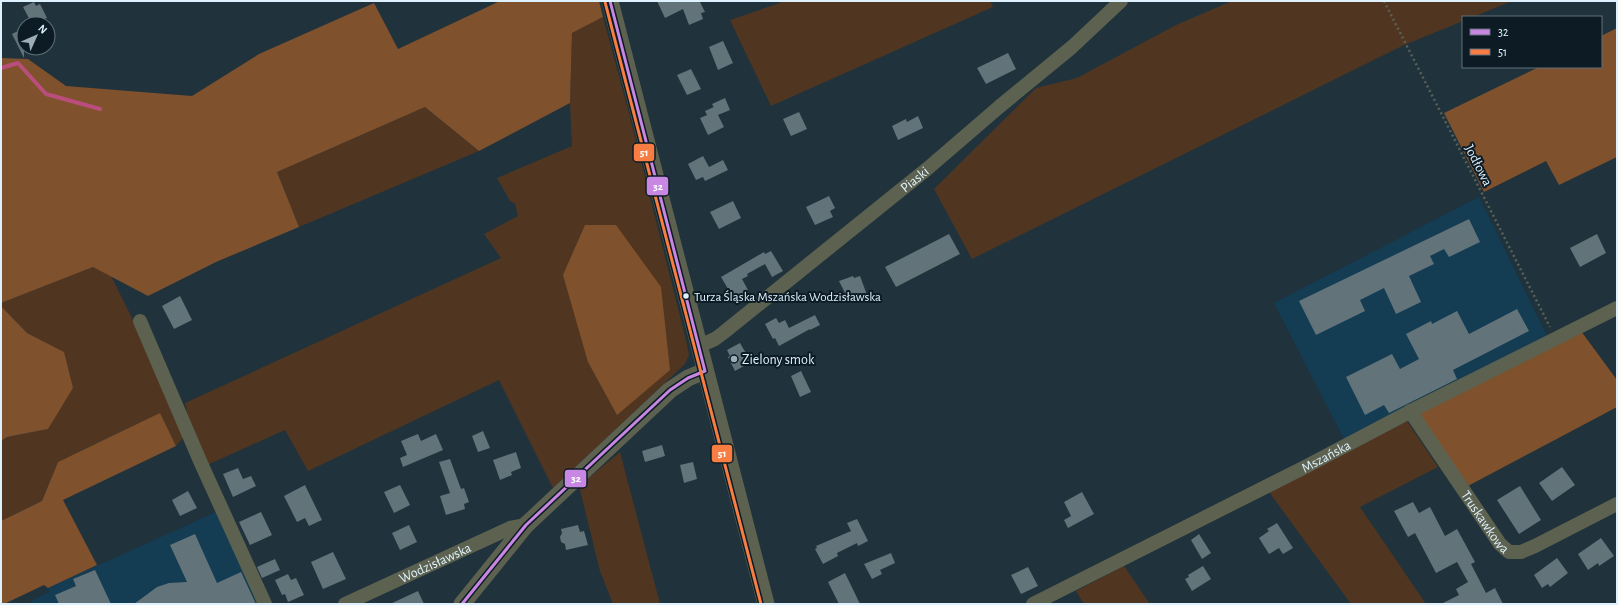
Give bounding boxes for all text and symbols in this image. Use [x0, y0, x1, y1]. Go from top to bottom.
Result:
north arrow [16, 16, 56, 56]
legend [1462, 16, 1602, 68]
text: N [36, 23, 49, 36]
text: 32 [1498, 26, 1509, 38]
text: 51 [1498, 46, 1507, 58]
line badge: 51 [633, 143, 655, 162]
street label: Jodłowa [1462, 143, 1495, 189]
text: 51 [640, 147, 648, 158]
street label: Piaski [898, 164, 932, 195]
line badge: 32 [646, 176, 669, 196]
text: 32 [653, 181, 663, 192]
place label: Turza Śląska Mszańska Wodzisławska [694, 289, 881, 304]
marker: Turza Śląska Mszańska Wodzisławska [681, 291, 691, 301]
place label: Zielony smok [742, 353, 815, 367]
marker: Zielony smok [729, 354, 739, 364]
street label: Mszańska [1299, 438, 1354, 476]
line badge: 51 [711, 444, 733, 463]
text: 51 [718, 448, 726, 459]
line badge: 32 [564, 469, 587, 488]
text: 32 [571, 473, 581, 484]
street label: Truskawkowa [1458, 488, 1512, 557]
street label: Wodzisławska [397, 541, 474, 586]

